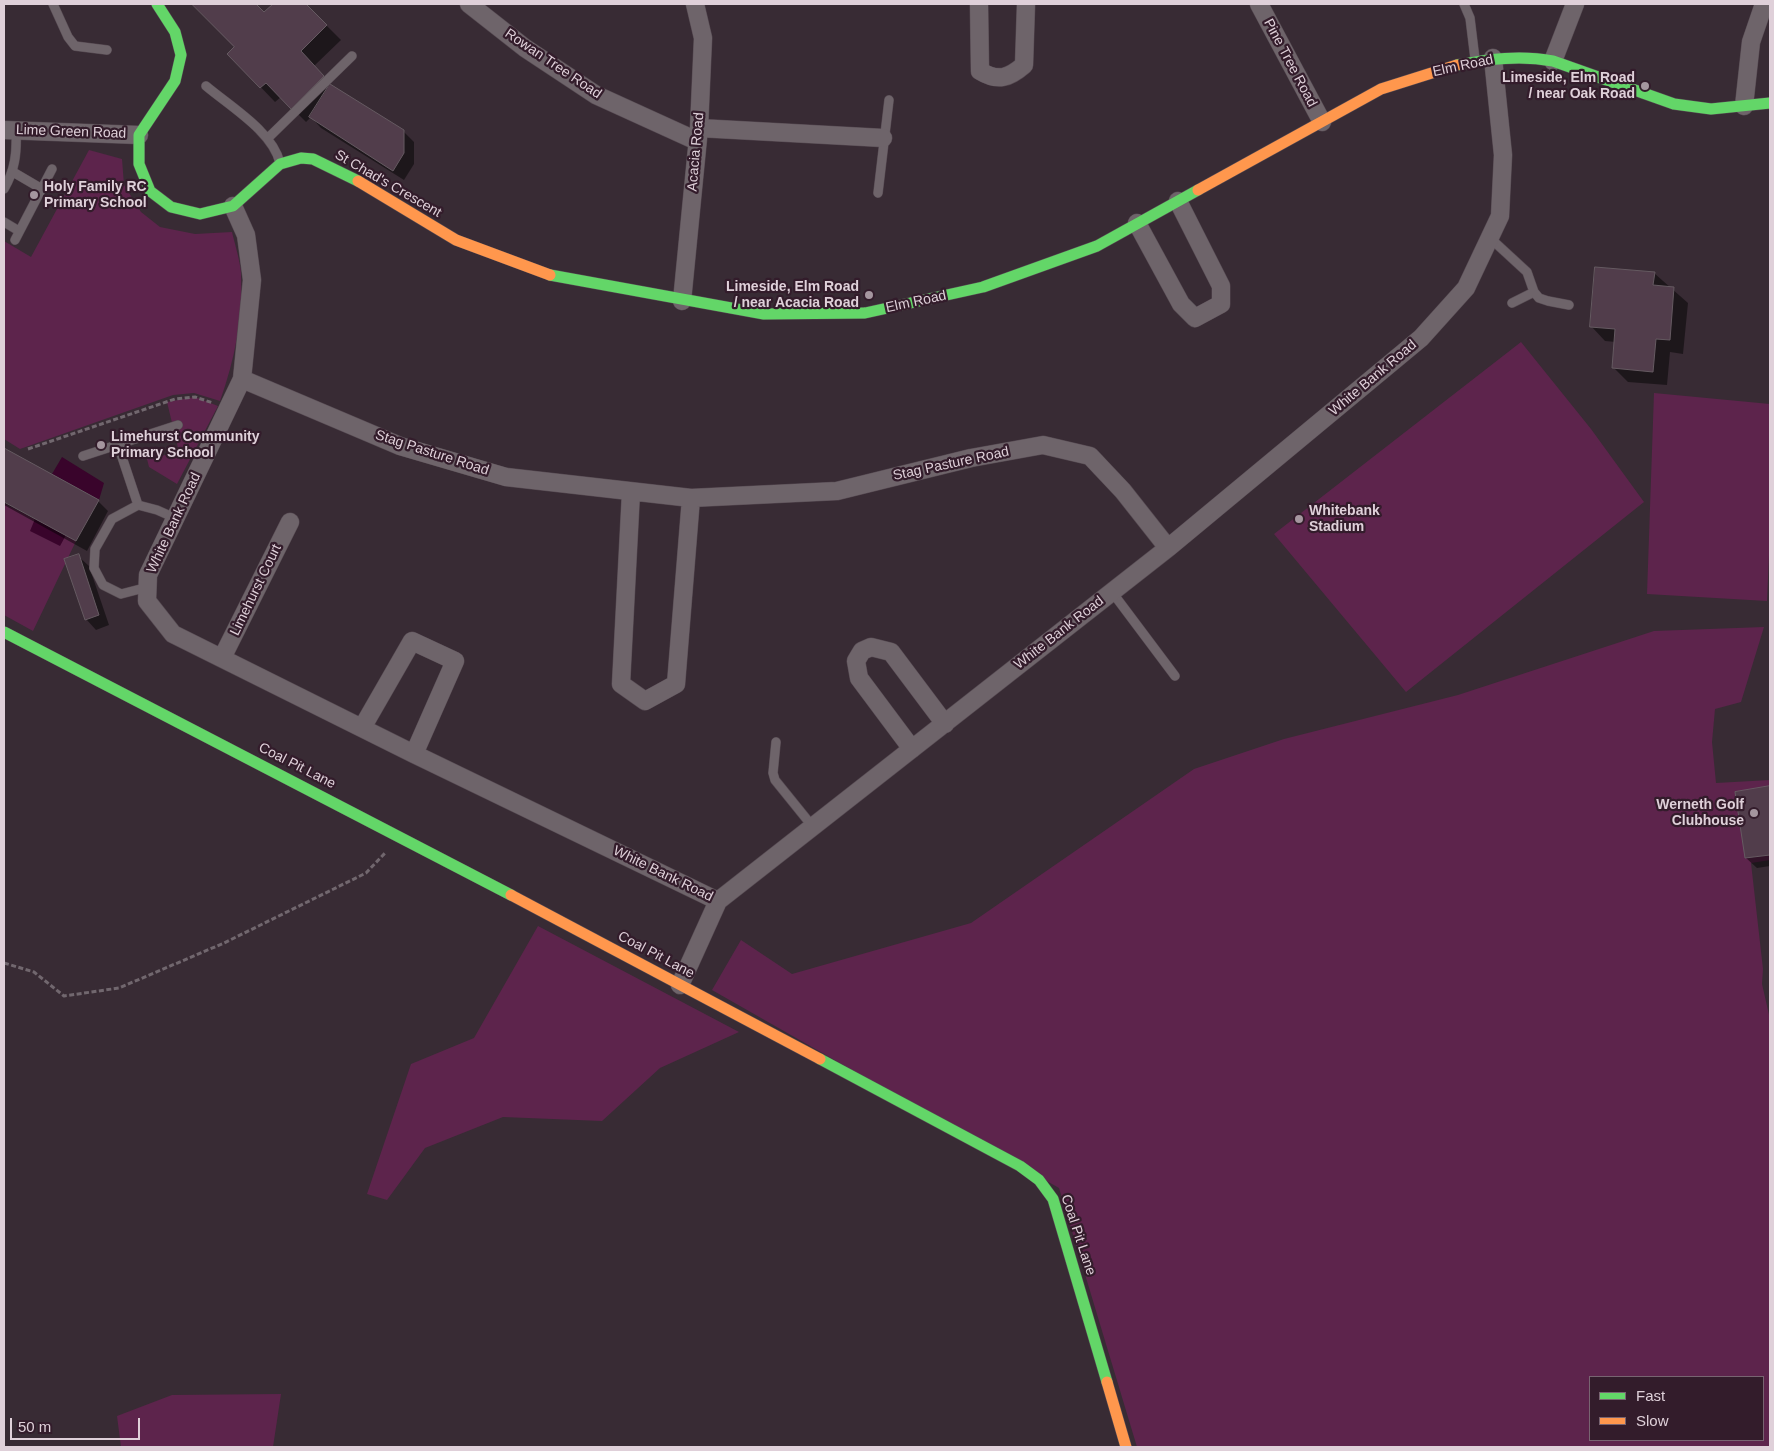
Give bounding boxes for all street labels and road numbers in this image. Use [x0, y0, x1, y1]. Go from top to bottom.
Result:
street label: Pine Tree Road [1260, 16, 1320, 110]
street label: Rowan Tree Road [501, 25, 605, 103]
street label: Elm Road [1431, 51, 1495, 81]
street label: Acacia Road [684, 112, 708, 192]
street label: Lime Green Road [15, 122, 127, 142]
street label: St Chad's Crescent [332, 147, 444, 221]
street label: Elm Road [884, 287, 948, 317]
street label: White Bank Road [1326, 337, 1420, 419]
street label: Stag Pasture Road [373, 427, 491, 479]
street label: Stag Pasture Road [891, 443, 1011, 485]
street label: White Bank Road [143, 470, 205, 576]
street label: Limehurst Court [227, 542, 285, 638]
street label: White Bank Road [1011, 593, 1107, 673]
street label: Coal Pit Lane [256, 739, 338, 793]
street label: White Bank Road [610, 843, 716, 905]
street label: Coal Pit Lane [615, 928, 697, 982]
street label: Coal Pit Lane [1057, 1192, 1099, 1278]

